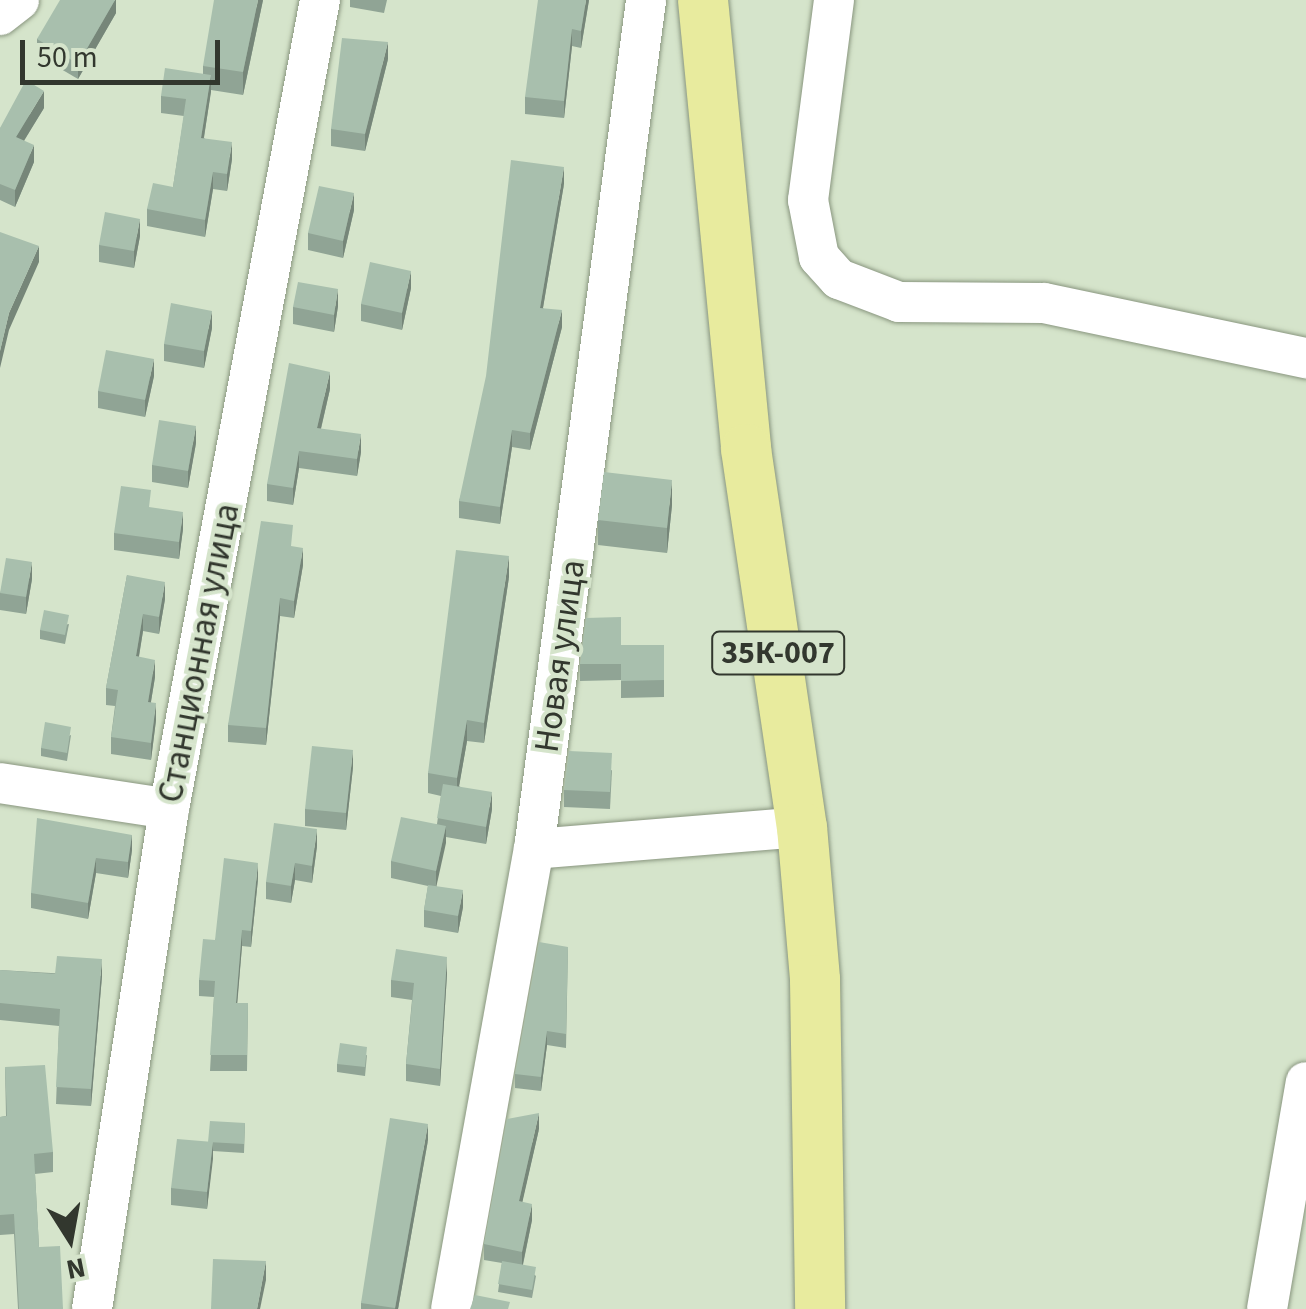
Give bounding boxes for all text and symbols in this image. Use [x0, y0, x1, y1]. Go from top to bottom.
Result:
scale bar [25, 20, 225, 82]
text: 50 m [37, 36, 98, 79]
street label: Станционная улица [149, 500, 249, 806]
street label: Новая улица [526, 557, 594, 755]
road number: 35К-007 [710, 626, 846, 680]
north arrow [20, 1189, 120, 1289]
text: N [63, 1247, 89, 1290]

